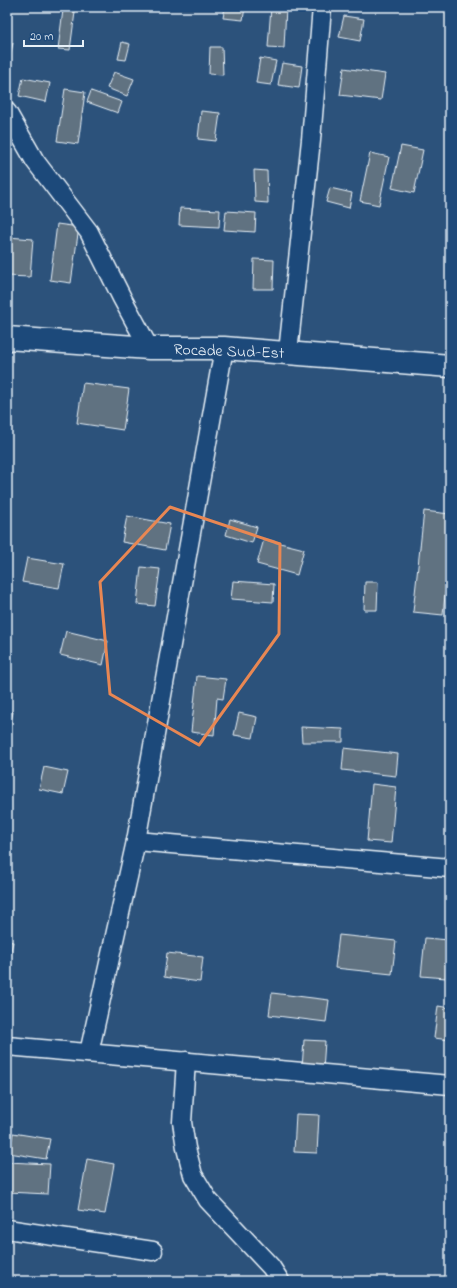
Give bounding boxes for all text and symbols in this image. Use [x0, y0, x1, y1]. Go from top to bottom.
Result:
scale bar [24, 22, 83, 48]
text: 20 m [30, 28, 53, 46]
street label: Rocade Sud-Est [173, 338, 285, 366]

